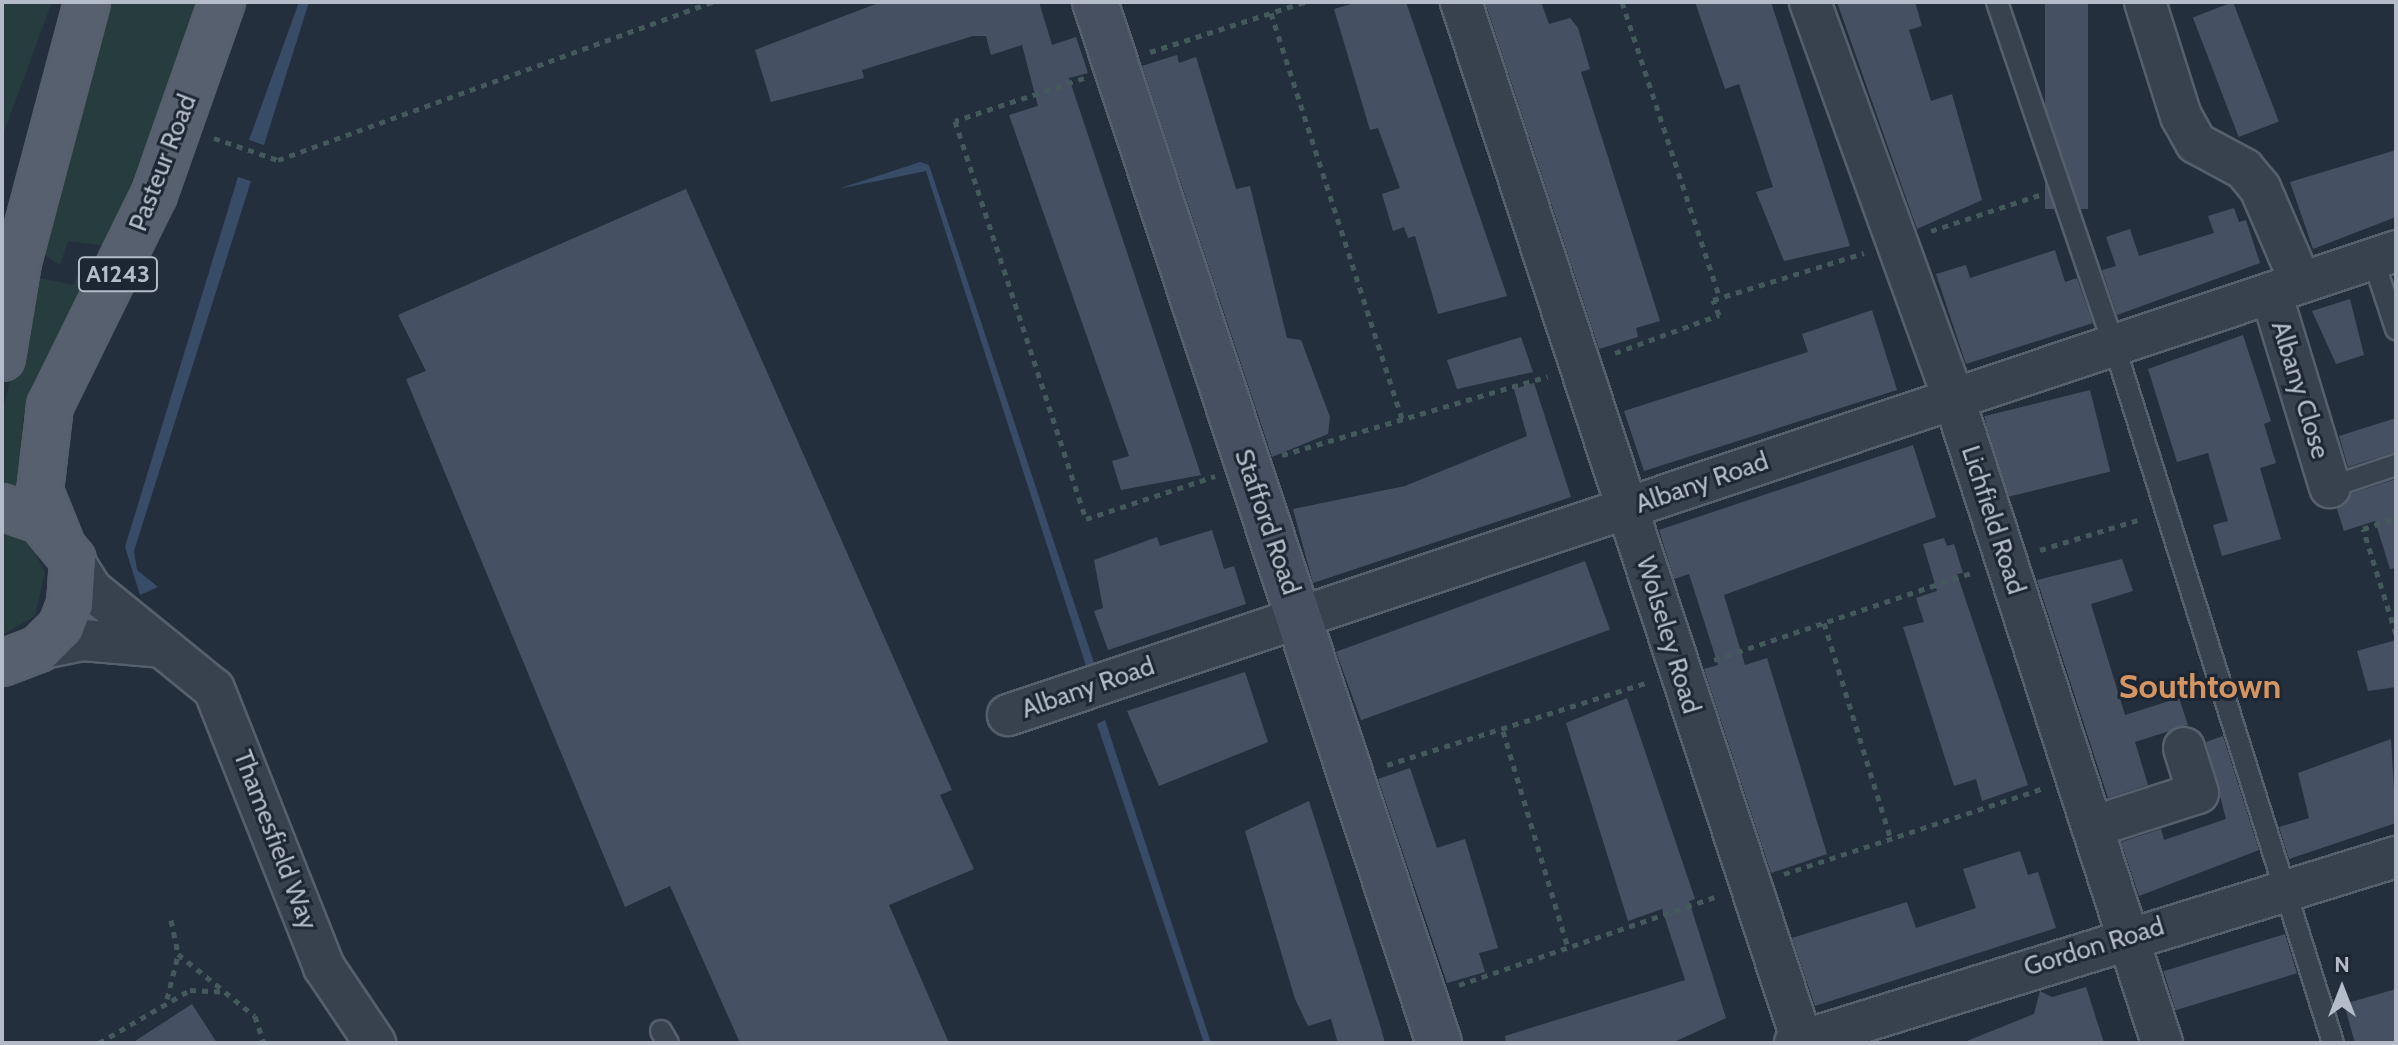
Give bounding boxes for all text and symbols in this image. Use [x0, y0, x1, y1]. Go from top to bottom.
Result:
street label: Pasteur Road [123, 90, 203, 236]
road number: A1243 [76, 254, 160, 294]
street label: Albany Close [2264, 317, 2336, 463]
street label: Lichfield Road [1954, 442, 2032, 598]
street label: Stafford Road [1228, 445, 1306, 599]
street label: Albany Road [1631, 446, 1773, 520]
street label: Wolseley Road [1629, 553, 1707, 717]
street label: Albany Road [1017, 651, 1159, 725]
district label: Southtown [2119, 667, 2281, 707]
street label: Thamesfield Way [226, 746, 324, 934]
street label: Gordon Road [2020, 911, 2168, 983]
north arrow [2302, 949, 2382, 1029]
text: N [2334, 951, 2350, 978]

